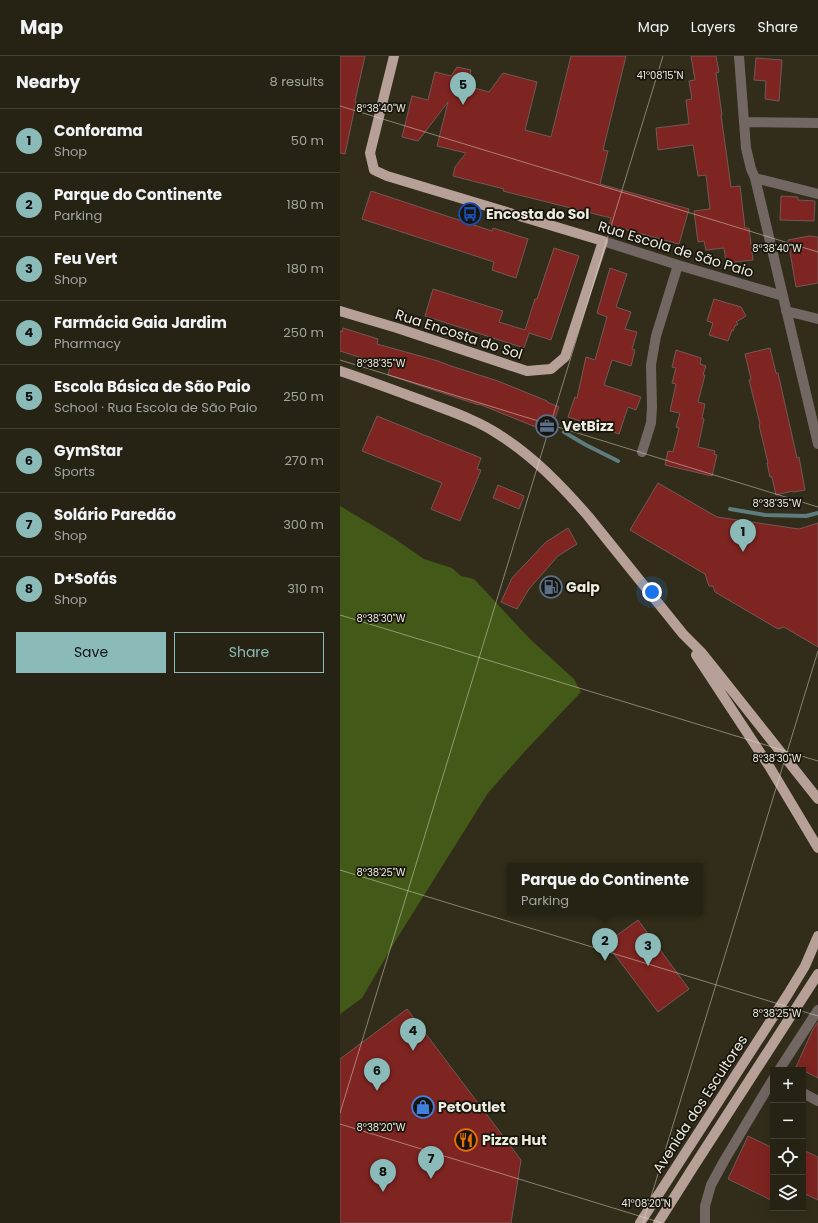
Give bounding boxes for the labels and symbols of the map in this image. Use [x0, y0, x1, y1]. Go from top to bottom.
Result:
text: 41°08'15"N [636, 68, 684, 83]
pin: 5 [450, 72, 476, 105]
text: 8°38'40"W [356, 101, 406, 116]
bus stop icon: Encosta do Sol [457, 201, 483, 227]
place label: Encosta do Sol [486, 204, 589, 224]
street label: Rua Escola de São Paio [596, 216, 756, 282]
text: 8°38'40"W [752, 241, 802, 256]
street label: Rua Encosta do Sol [393, 304, 525, 364]
text: 8°38'35"W [356, 356, 406, 371]
office icon: VetBizz [534, 413, 560, 439]
place label: VetBizz [562, 416, 614, 436]
text: 8°38'35"W [752, 496, 802, 511]
pin: 1 [730, 519, 756, 552]
fuel station icon: Galp [538, 574, 564, 600]
place label: Galp [566, 577, 600, 597]
your location [642, 582, 662, 602]
text: 8°38'30"W [356, 611, 406, 626]
text: 8°38'30"W [752, 751, 802, 766]
text: 8°38'25"W [357, 865, 406, 880]
pin: 2 [592, 928, 618, 961]
pin: 3 [635, 933, 661, 966]
text: 8°38'25"W [753, 1006, 802, 1021]
pin: 4 [400, 1018, 426, 1051]
street label: Avenida dos Escultores [648, 1031, 752, 1177]
pin: 6 [364, 1058, 390, 1091]
shop icon: PetOutlet [410, 1094, 436, 1120]
place label: PetOutlet [438, 1097, 506, 1117]
text: 8°38'20"W [357, 1120, 406, 1135]
restaurant icon: Pizza Hut [453, 1127, 479, 1153]
place label: Pizza Hut [482, 1130, 547, 1150]
pin: 7 [418, 1146, 444, 1179]
pin: 8 [370, 1159, 396, 1192]
text: 41°08'20"N [621, 1196, 671, 1211]

